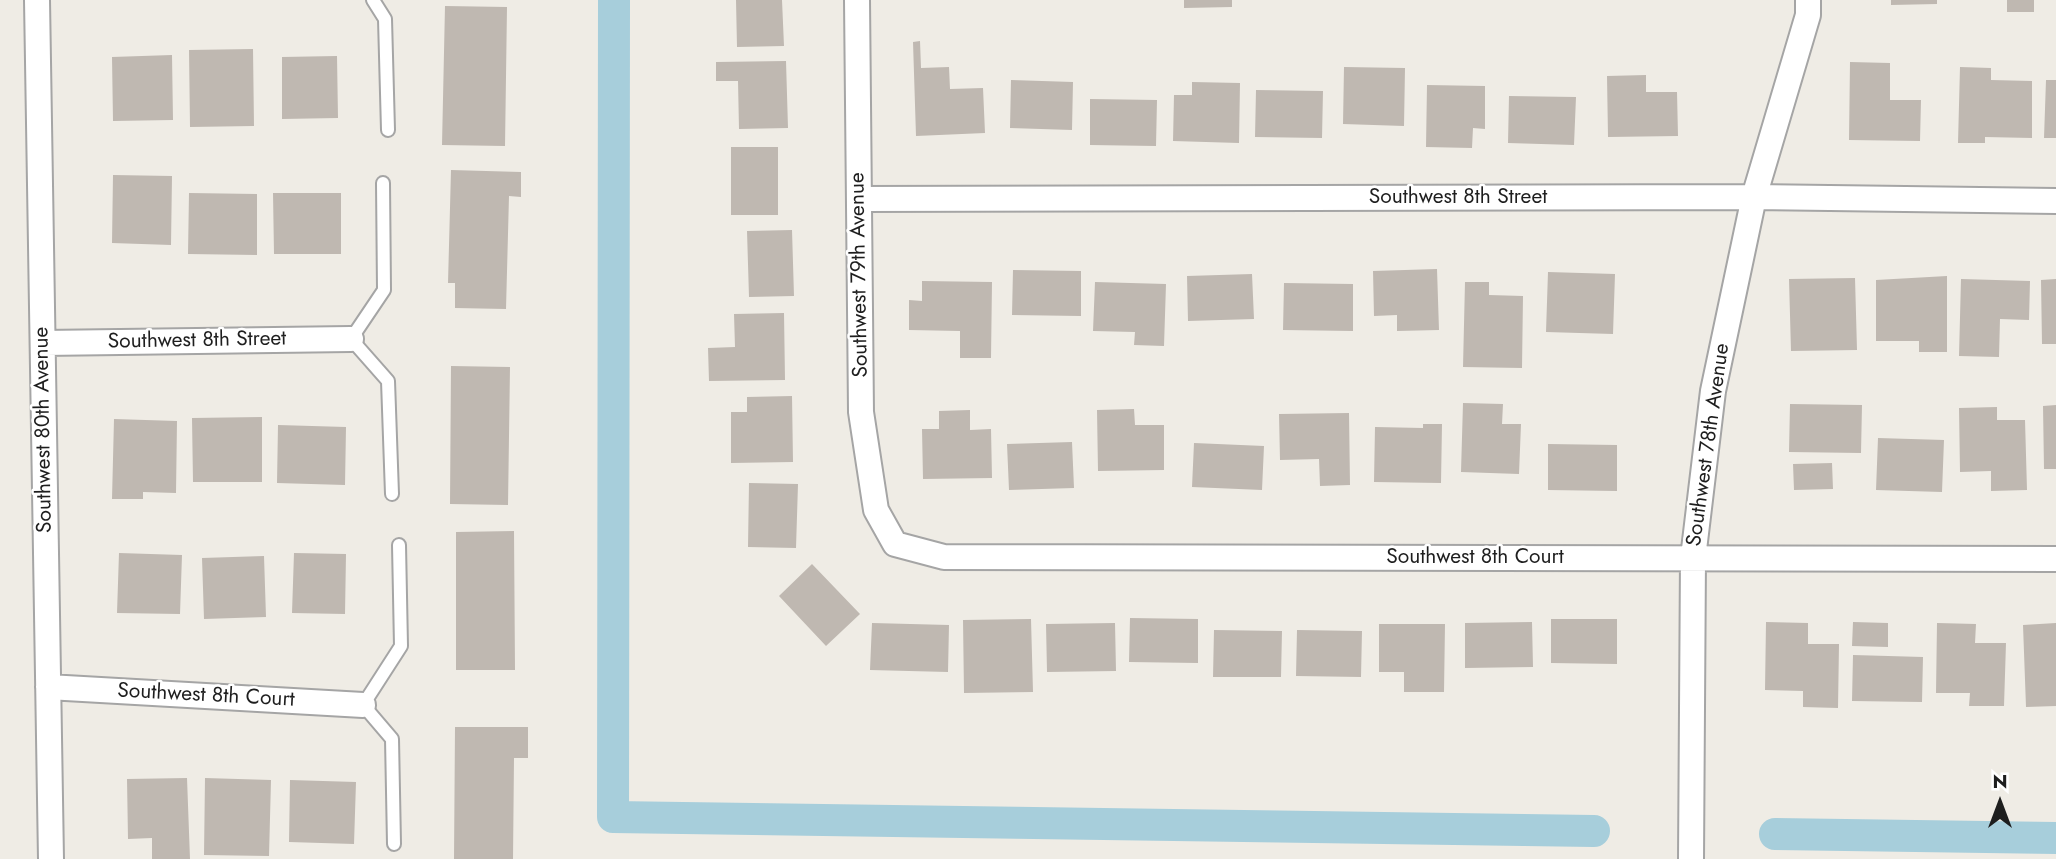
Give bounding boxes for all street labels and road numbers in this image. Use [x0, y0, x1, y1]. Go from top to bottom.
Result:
street label: Southwest 79th Avenue [846, 172, 874, 378]
street label: Southwest 8th Street [1369, 185, 1547, 211]
street label: Southwest 80th Avenue [30, 327, 58, 533]
street label: Southwest 8th Street [108, 327, 286, 355]
street label: Southwest 78th Avenue [1682, 342, 1736, 548]
street label: Southwest 8th Court [1386, 545, 1564, 571]
street label: Southwest 8th Court [117, 679, 295, 713]

